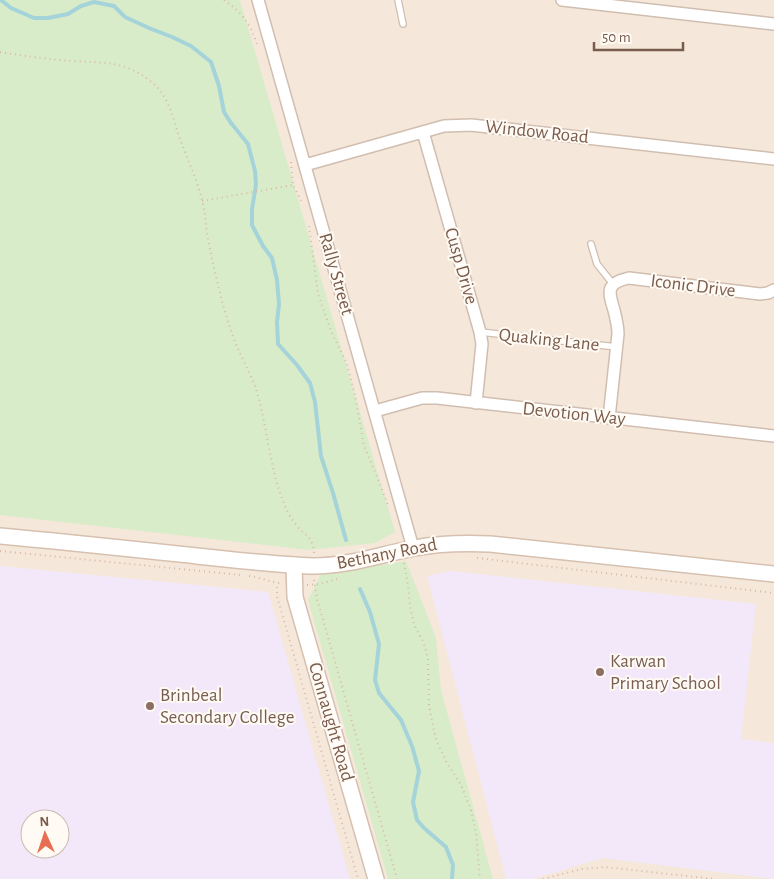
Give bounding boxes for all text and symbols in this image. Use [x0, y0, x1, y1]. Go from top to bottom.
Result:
scale bar [594, 20, 683, 52]
text: 50 m [602, 30, 631, 45]
street label: Window Road [484, 117, 590, 147]
street label: Cusp Drive [441, 226, 481, 306]
street label: Rally Street [315, 231, 357, 317]
street label: Iconic Drive [649, 271, 737, 301]
street label: Quaking Lane [498, 325, 600, 355]
street label: Devotion Way [522, 399, 626, 429]
street label: Bethany Road [335, 535, 439, 573]
place label: Karwan Primary School [610, 652, 721, 693]
street label: Connaught Road [305, 660, 357, 784]
marker: Karwan Primary School [594, 666, 606, 678]
place label: Brinbeal Secondary College [160, 686, 294, 727]
marker: Brinbeal Secondary College [144, 700, 156, 712]
north arrow [20, 809, 70, 859]
text: N [39, 815, 50, 829]

